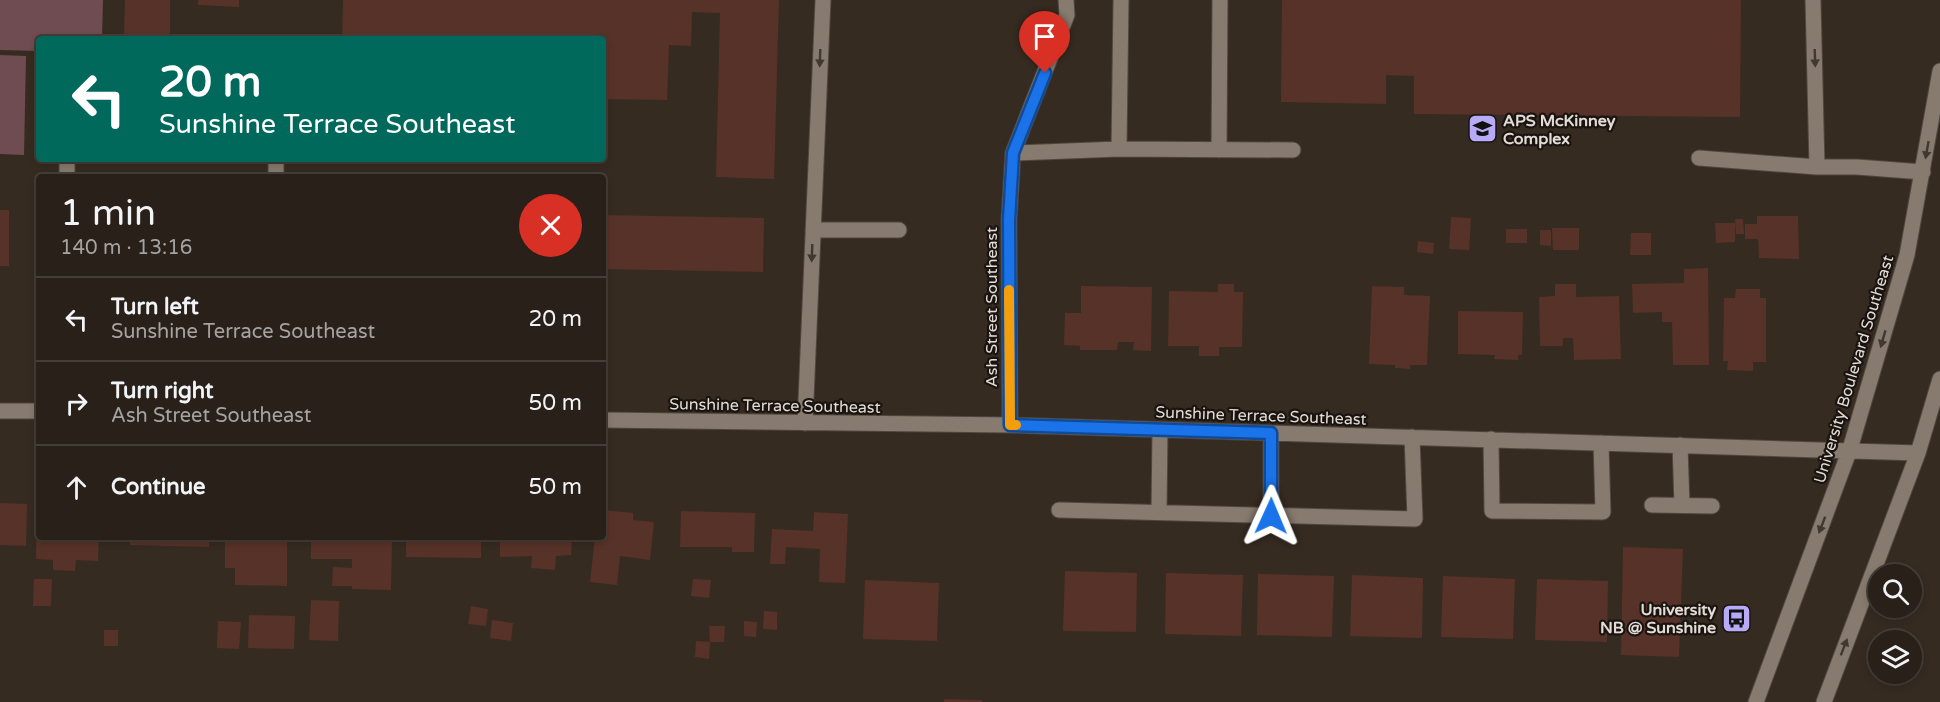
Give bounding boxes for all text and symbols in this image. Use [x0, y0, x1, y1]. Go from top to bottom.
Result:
pin [1019, 11, 1070, 73]
icon: arrive [1028, 20, 1061, 53]
one-way arrow [816, 49, 825, 68]
one-way arrow [1810, 49, 1820, 68]
text: 20 m [159, 57, 261, 108]
icon: left [60, 60, 138, 138]
text: Sunshine Terrace Southeast [159, 108, 515, 141]
place label: APS McKinney Complex [1503, 111, 1616, 149]
school or university icon: APS McKinney Complex [1466, 113, 1498, 145]
one-way arrow [1922, 141, 1931, 160]
text: 1 min [60, 192, 156, 235]
button: close [519, 194, 582, 257]
street label: Ash Street Southeast [982, 227, 1002, 387]
text: 140 m · 13:16 [60, 236, 192, 260]
one-way arrow [807, 244, 817, 263]
street label: University Boulevard Southeast [1810, 253, 1898, 486]
text: Turn left [111, 294, 199, 320]
icon: left [60, 303, 93, 336]
text: 20 m [528, 306, 582, 332]
text: Sunshine Terrace Southeast [111, 320, 375, 344]
one-way arrow [1878, 331, 1887, 349]
text: Turn right [111, 378, 213, 404]
icon: right [60, 387, 93, 420]
text: 50 m [528, 390, 582, 416]
street label: Sunshine Terrace Southeast [669, 394, 881, 418]
street label: Sunshine Terrace Southeast [1155, 402, 1367, 430]
text: Ash Street Southeast [111, 404, 311, 428]
icon: ahead [60, 471, 93, 504]
text: Continue [111, 474, 206, 500]
text: 50 m [528, 474, 582, 500]
position arrow [1239, 484, 1303, 548]
one-way arrow [1817, 516, 1826, 534]
map controls [1868, 564, 1922, 684]
button: search [1868, 564, 1922, 618]
place label: University NB @ Sunshine [1600, 600, 1716, 638]
bus stop icon: University NB @ Sunshine [1721, 602, 1753, 634]
button: layers [1868, 630, 1922, 684]
one-way arrow [1840, 638, 1850, 656]

